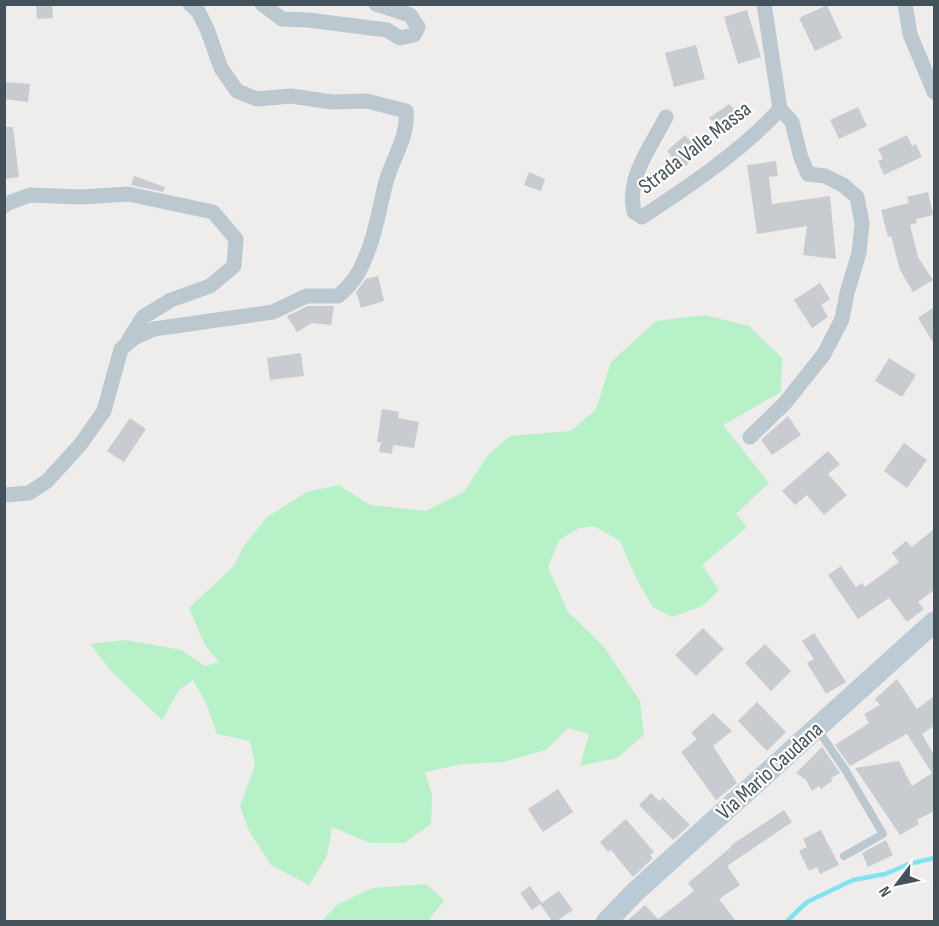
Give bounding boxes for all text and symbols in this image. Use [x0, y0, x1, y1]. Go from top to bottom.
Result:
street label: Strada Valle Massa [633, 96, 757, 200]
street label: Via Mario Caudana [711, 716, 829, 826]
north arrow [867, 854, 927, 914]
text: N [875, 882, 896, 900]

